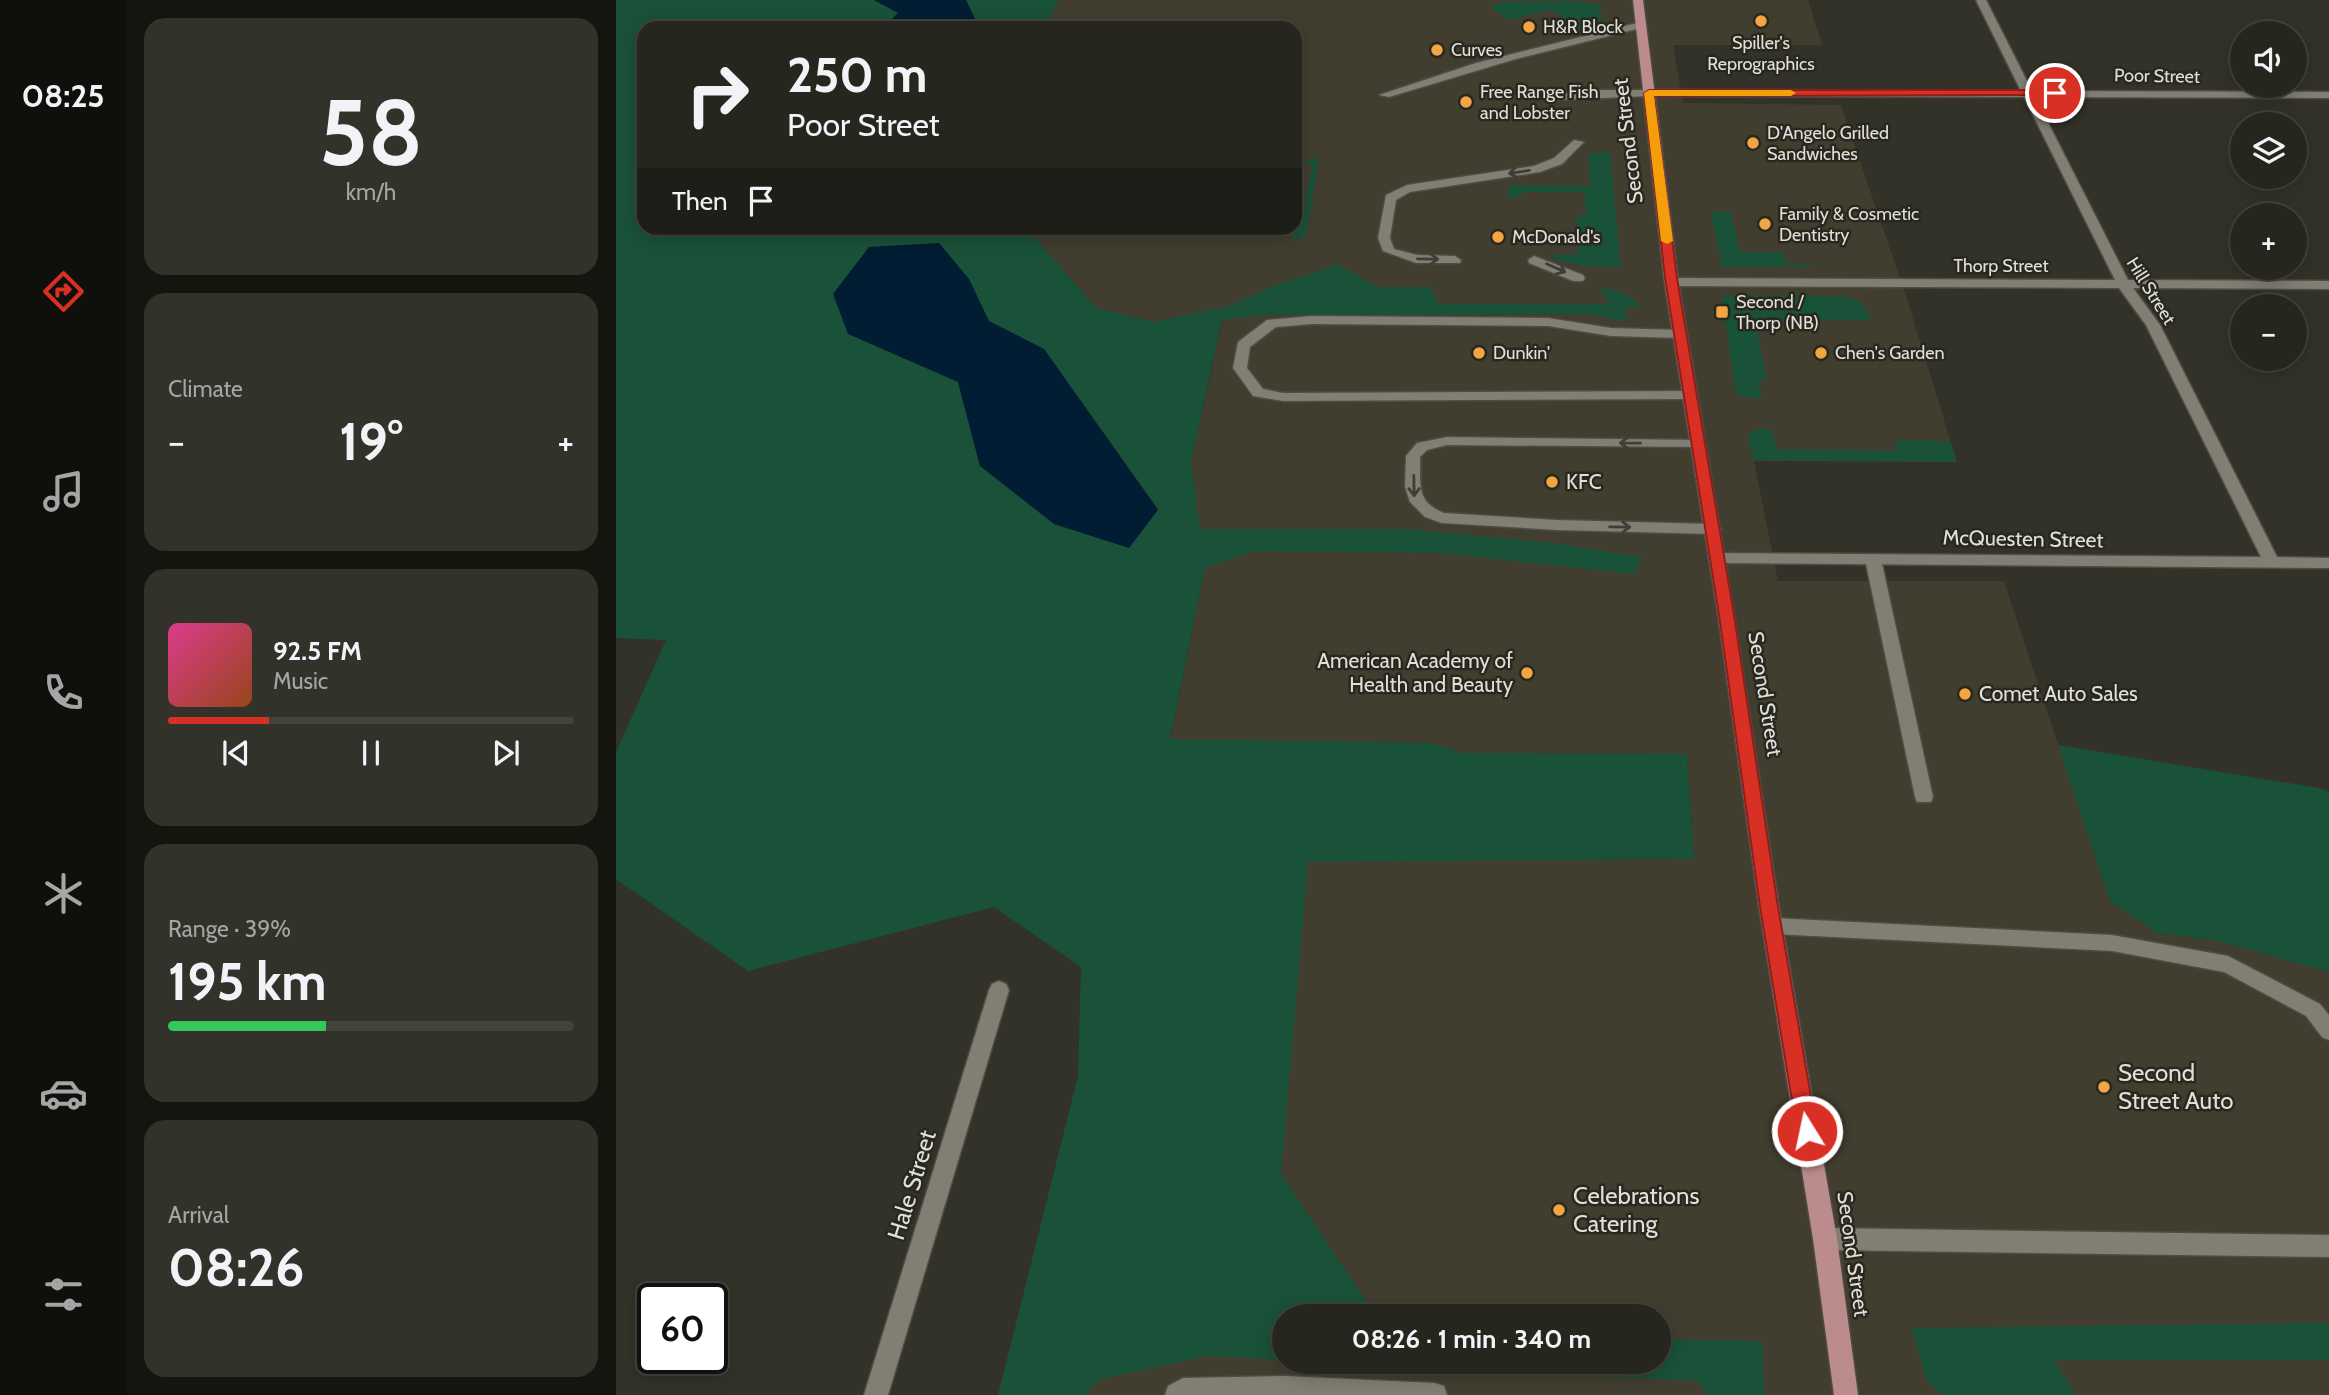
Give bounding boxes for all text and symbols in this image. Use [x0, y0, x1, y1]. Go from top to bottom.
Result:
marker: Spiller's Reprographics [1753, 13, 1769, 29]
place label: H&R Block [1543, 16, 1623, 38]
marker: H&R Block [1521, 19, 1537, 35]
map controls [2230, 21, 2307, 371]
button: sound [2230, 21, 2307, 98]
place label: Spiller's Reprographics [1707, 32, 1815, 75]
place label: Curves [1451, 39, 1502, 61]
marker: Curves [1429, 42, 1445, 58]
text: 250 m [787, 45, 927, 104]
icon: right [672, 49, 763, 140]
pin [2025, 63, 2085, 123]
street label: Poor Street [2114, 64, 2200, 88]
icon: arrive [2036, 74, 2074, 112]
text: 08:25 [21, 76, 105, 115]
text: 58 [319, 77, 423, 188]
street label: Second Street [1607, 77, 1648, 205]
place label: Free Range Fish and Lobster [1480, 81, 1599, 124]
marker: Free Range Fish and Lobster [1458, 94, 1474, 110]
text: Poor Street [787, 105, 940, 144]
button: layers [2230, 112, 2307, 189]
place label: D'Angelo Grilled Sandwiches [1767, 122, 1889, 165]
marker: D'Angelo Grilled Sandwiches [1745, 135, 1761, 151]
one-way arrow [1508, 166, 1531, 179]
text: km/h [346, 178, 396, 206]
icon: arrive [742, 182, 780, 220]
text: Then [672, 185, 728, 217]
place label: Family & Cosmetic Dentistry [1779, 203, 1919, 246]
button: + [2230, 203, 2307, 280]
marker: Family & Cosmetic Dentistry [1757, 216, 1773, 232]
place label: McDonald's [1512, 226, 1600, 248]
marker: McDonald's [1490, 229, 1506, 245]
one-way arrow [1416, 253, 1439, 266]
street label: Hill Street [2122, 253, 2180, 329]
street label: Thorp Street [1953, 255, 2049, 277]
one-way arrow [1545, 262, 1566, 275]
icon: directions [39, 267, 88, 316]
place label: Second / Thorp (NB) [1736, 291, 1819, 334]
button: − [2230, 294, 2307, 371]
marker: Second / Thorp (NB) [1714, 304, 1730, 320]
place label: Dunkin' [1493, 342, 1550, 364]
place label: Chen's Garden [1835, 342, 1945, 364]
marker: Dunkin' [1471, 345, 1487, 361]
marker: Chen's Garden [1813, 345, 1829, 361]
text: Climate [168, 375, 243, 403]
text: 19° [339, 410, 403, 473]
text: − [168, 418, 185, 465]
text: + [557, 418, 574, 465]
one-way arrow [1619, 436, 1642, 450]
icon: music [39, 467, 88, 516]
place label: KFC [1566, 469, 1602, 494]
marker: KFC [1544, 474, 1560, 490]
one-way arrow [1407, 475, 1421, 498]
one-way arrow [1609, 520, 1632, 533]
street label: McQuesten Street [1942, 525, 2104, 552]
street label: Second Street [1743, 630, 1788, 758]
text: 92.5 FM [273, 635, 362, 667]
place label: American Academy of Health and Beauty [1317, 648, 1513, 697]
marker: American Academy of Health and Beauty [1519, 665, 1535, 681]
text: Music [273, 667, 328, 695]
icon: phone [39, 668, 88, 717]
place label: Comet Auto Sales [1979, 681, 2138, 706]
marker: Comet Auto Sales [1957, 686, 1973, 702]
icon: previous [217, 734, 255, 772]
icon: pause [352, 734, 390, 772]
icon: next [487, 734, 525, 772]
icon: climate [39, 869, 88, 918]
text: Range · 39% [168, 915, 291, 943]
text: 195 km [168, 950, 326, 1013]
place label: Second Street Auto [2118, 1058, 2233, 1115]
icon: car [39, 1069, 88, 1118]
marker: Second Street Auto [2096, 1079, 2112, 1095]
position arrow [1770, 1094, 1844, 1168]
street label: Hale Street [881, 1127, 942, 1243]
place label: Celebrations Catering [1573, 1181, 1699, 1238]
street label: Second Street [1832, 1190, 1875, 1318]
text: Arrival [168, 1201, 229, 1229]
marker: Celebrations Catering [1551, 1202, 1567, 1218]
text: 08:26 [168, 1236, 304, 1299]
icon: filters [39, 1270, 88, 1319]
speed limit sign: 60 [637, 1283, 728, 1374]
text: 08:26 · 1 min · 340 m [1352, 1323, 1591, 1355]

